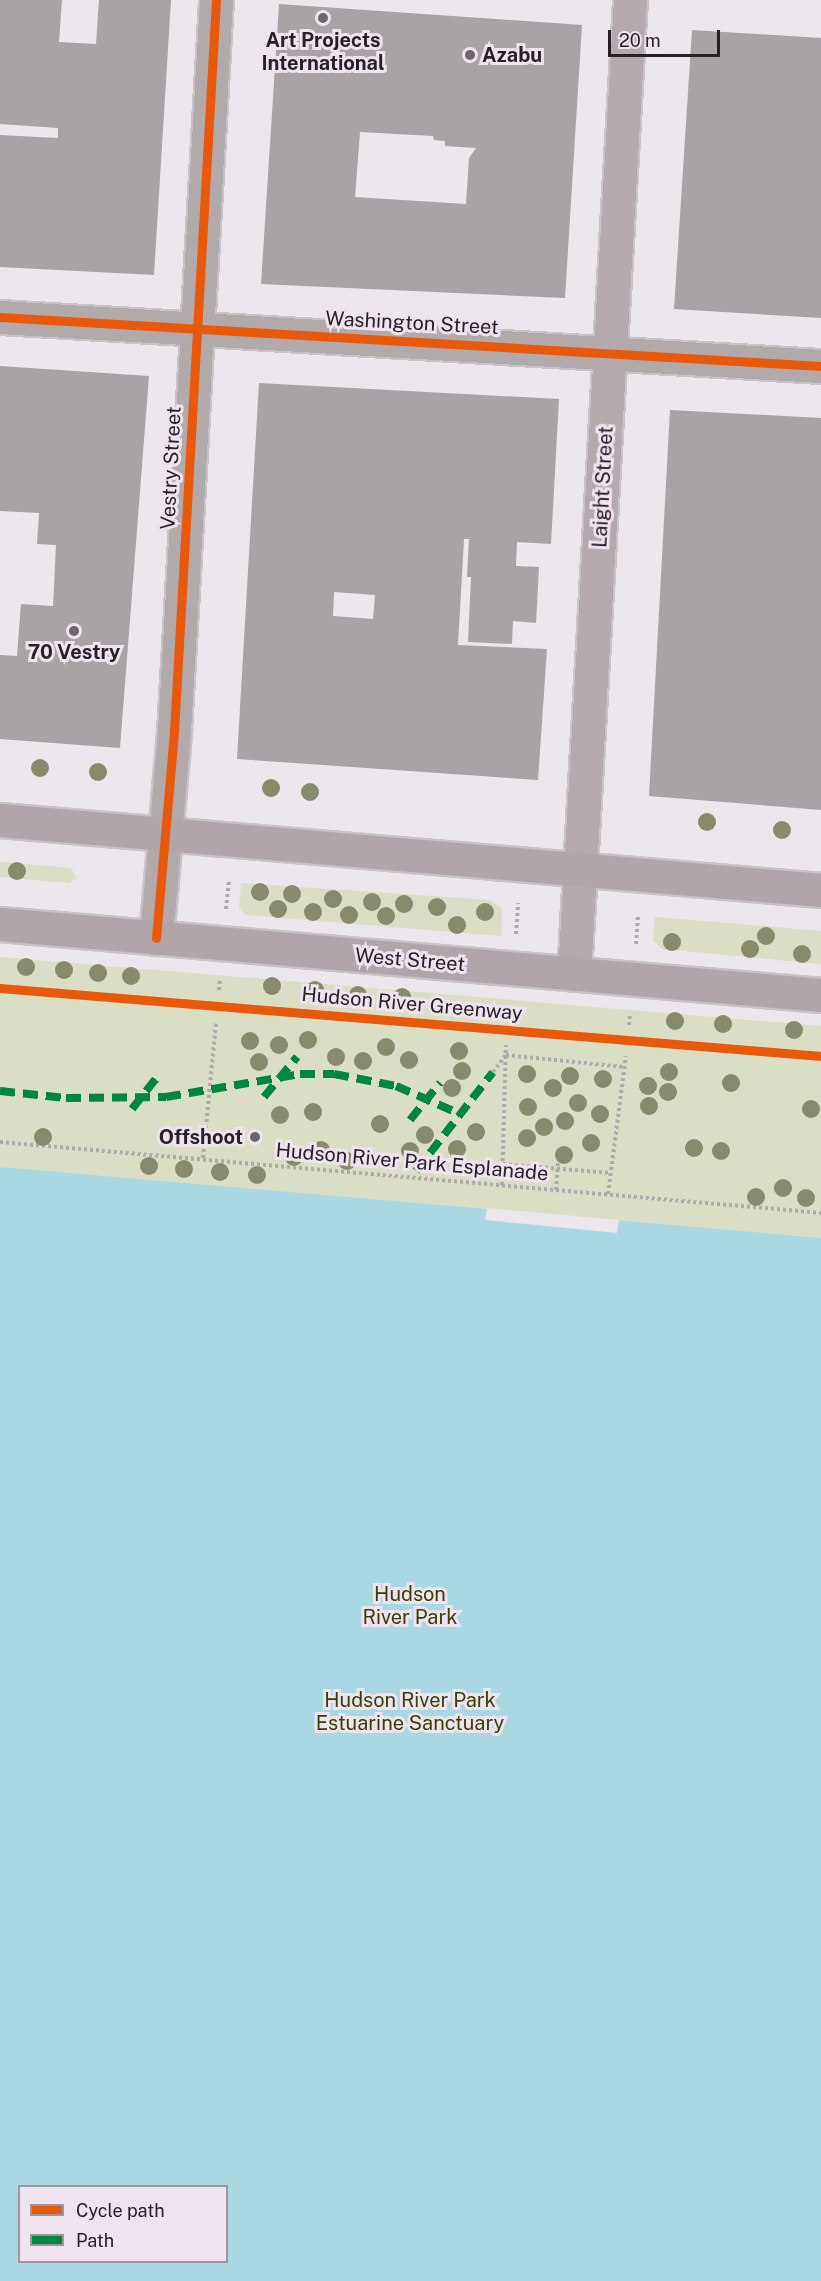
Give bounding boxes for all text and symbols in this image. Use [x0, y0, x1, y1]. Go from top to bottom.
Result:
marker: Art Projects International [316, 11, 330, 25]
scale bar [611, 18, 724, 56]
place label: Art Projects International [261, 28, 385, 75]
text: 20 m [619, 30, 661, 51]
place label: Azabu [482, 43, 542, 67]
marker: Azabu [463, 48, 477, 62]
street label: Washington Street [325, 306, 499, 340]
street label: Vestry Street [156, 406, 186, 530]
street label: Laight Street [588, 426, 618, 548]
marker: 70 Vestry [67, 624, 81, 638]
place label: 70 Vestry [28, 640, 120, 664]
street label: West Street [354, 943, 466, 977]
street label: Hudson River Greenway [300, 982, 524, 1026]
place label: Offshoot [159, 1125, 243, 1149]
marker: Offshoot [248, 1130, 262, 1144]
street label: Hudson River Park Esplanade [275, 1138, 549, 1186]
park label: Hudson River Park [363, 1583, 457, 1630]
park label: Hudson River Park Estuarine Sanctuary [316, 1689, 504, 1736]
legend [18, 2185, 228, 2263]
text: Cycle path [76, 2200, 165, 2221]
text: Path [76, 2230, 114, 2251]

